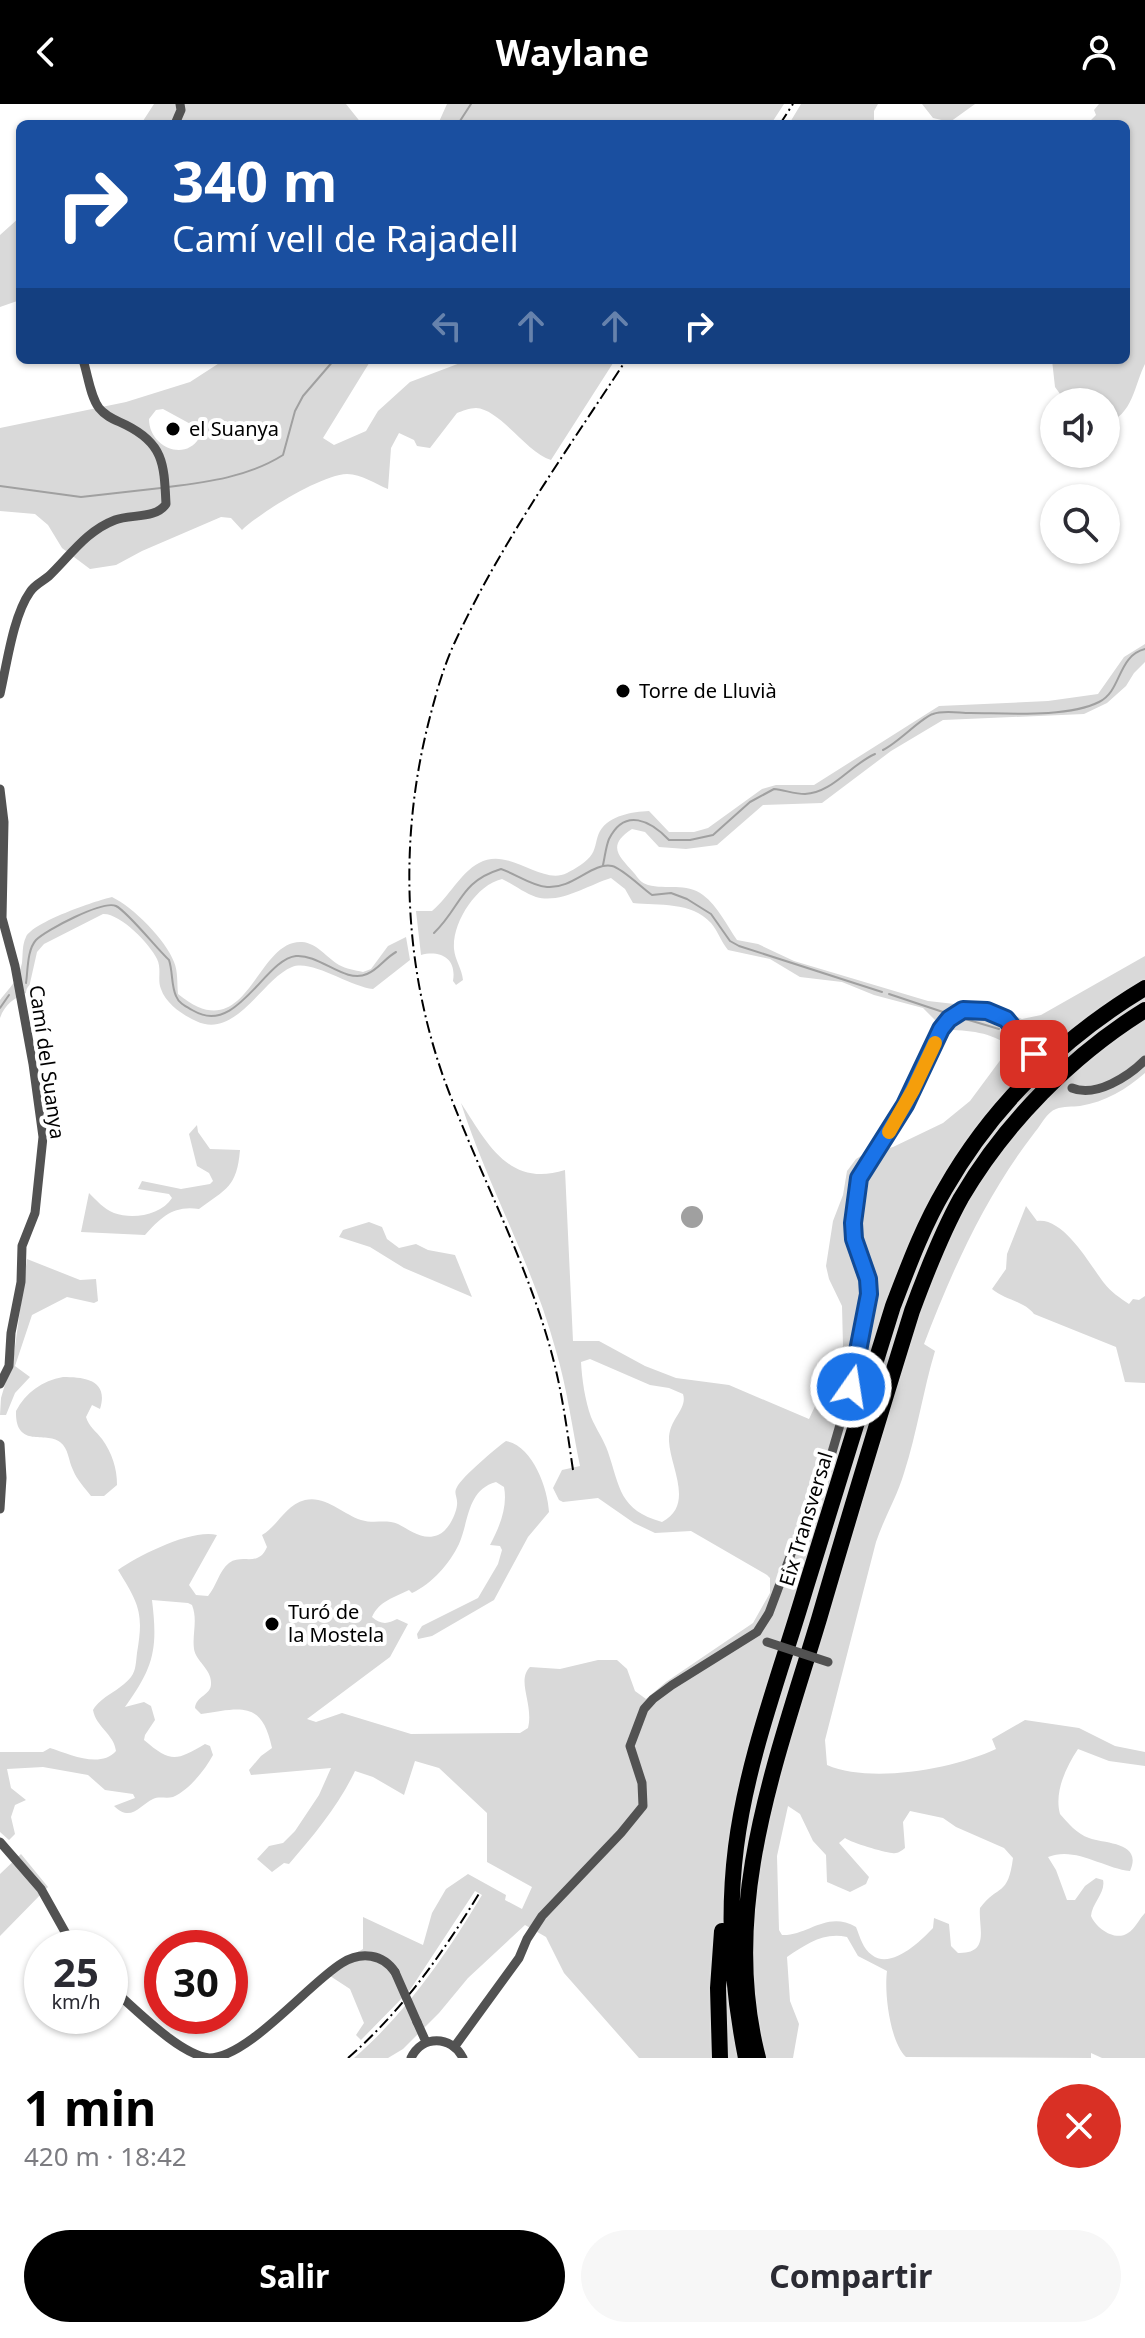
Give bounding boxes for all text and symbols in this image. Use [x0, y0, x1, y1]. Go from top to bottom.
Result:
text: Waylane [496, 28, 649, 77]
icon: back [24, 30, 68, 74]
icon: person [1077, 30, 1121, 74]
text: 340 m [172, 142, 337, 218]
icon: right [40, 152, 144, 256]
text: Camí vell de Rajadell [172, 214, 519, 263]
icon: left [425, 304, 469, 348]
icon: ahead [509, 304, 553, 348]
icon: ahead [593, 304, 637, 348]
icon: right [677, 304, 721, 348]
map controls [1040, 388, 1120, 564]
button: sound [1040, 388, 1120, 468]
place label: el Suanya [189, 415, 279, 442]
marker: el Suanya [164, 420, 182, 438]
button: search [1040, 484, 1120, 564]
place label: Torre de Lluvià [639, 677, 777, 704]
marker: Torre de Lluvià [614, 682, 632, 700]
street label: Camí del Suanya [23, 983, 72, 1141]
pin [1000, 1020, 1068, 1088]
icon: arrive [1012, 1032, 1056, 1076]
position arrow [809, 1345, 893, 1429]
street label: Eix Transversal [772, 1449, 839, 1589]
place label: Turó de la Mostela [288, 1598, 384, 1648]
marker: Turó de la Mostela [263, 1615, 281, 1633]
speed limit sign: 30 [144, 1930, 248, 2034]
text: 25 [53, 1944, 99, 1999]
text: km/h [51, 1988, 101, 2015]
text: 1 min [24, 2075, 156, 2140]
button: close [1037, 2084, 1121, 2168]
text: 420 m · 18:42 [24, 2138, 187, 2174]
button: Salir [24, 2230, 565, 2322]
button: Compartir [581, 2230, 1121, 2322]

